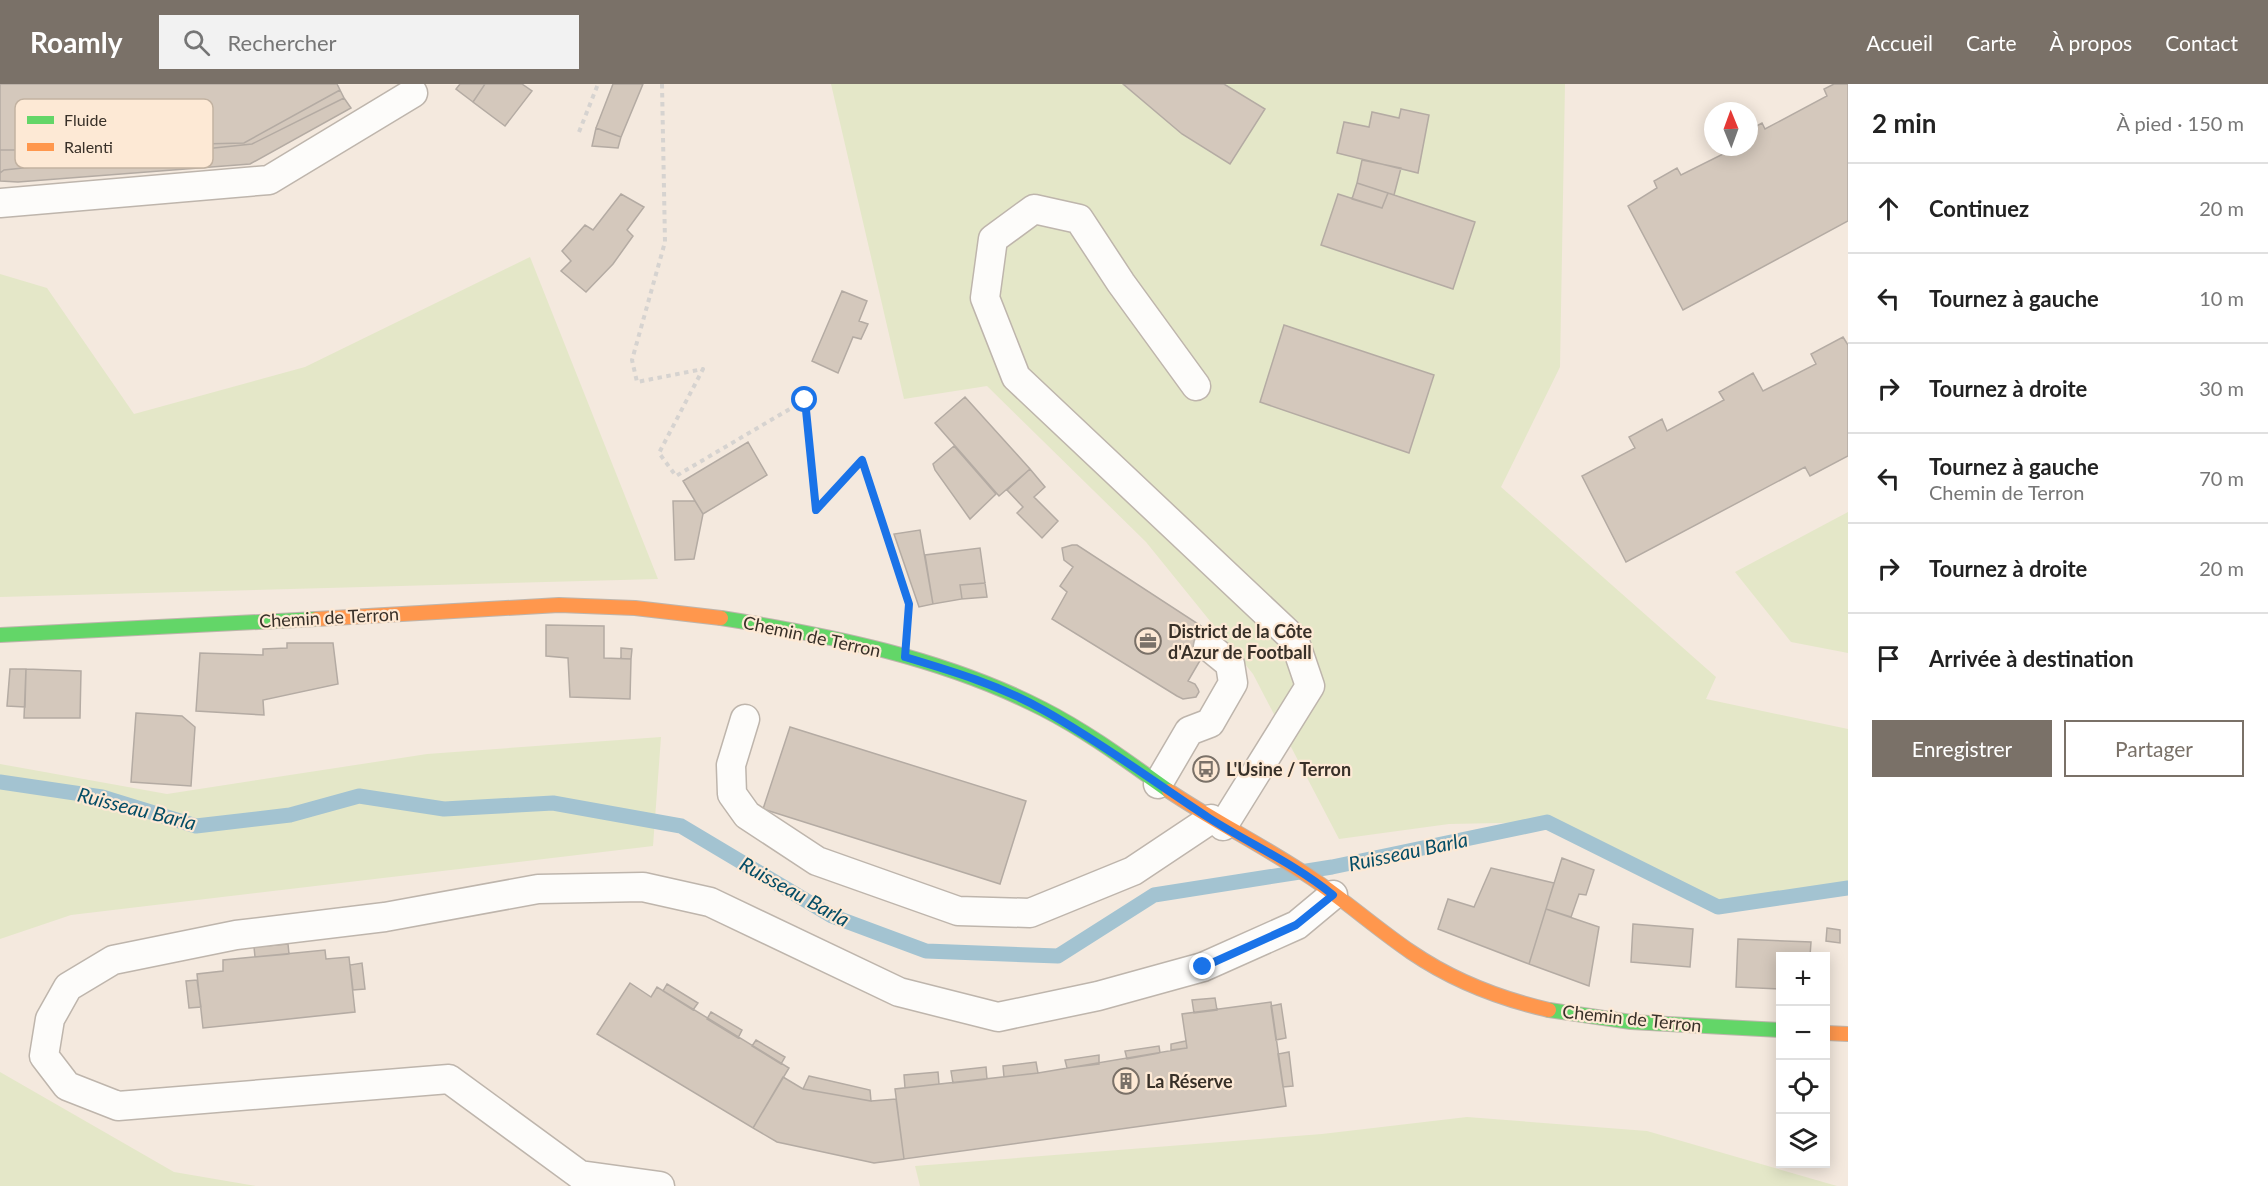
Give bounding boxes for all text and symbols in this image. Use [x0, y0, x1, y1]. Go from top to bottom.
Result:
search box [159, 15, 579, 69]
text: Roamly [30, 25, 123, 59]
icon: search [180, 26, 213, 59]
text: Rechercher [228, 29, 337, 56]
text: Accueil [1866, 30, 1933, 55]
text: Carte [1966, 30, 2017, 55]
text: À propos [2050, 30, 2132, 55]
text: Contact [2165, 30, 2238, 55]
legend [15, 99, 213, 168]
north arrow [1704, 102, 1758, 156]
text: 2 min [1872, 107, 1936, 139]
text: Fluide [64, 110, 107, 129]
text: À pied · 150 m [2116, 111, 2244, 135]
text: Ralenti [64, 137, 113, 156]
icon: ahead [1872, 192, 1905, 225]
text: Continuez [1929, 195, 2029, 222]
text: 20 m [2199, 196, 2244, 220]
icon: left [1872, 282, 1905, 315]
text: Tournez à gauche [1929, 285, 2099, 312]
text: 10 m [2199, 286, 2244, 310]
icon: right [1872, 372, 1905, 405]
text: Tournez à droite [1929, 375, 2087, 402]
text: 30 m [2199, 376, 2244, 400]
route start [791, 386, 817, 412]
text: Tournez à gauche [1929, 453, 2099, 480]
icon: left [1872, 462, 1905, 495]
text: 70 m [2199, 466, 2244, 490]
text: Chemin de Terron [1929, 480, 2084, 504]
icon: right [1872, 552, 1905, 585]
text: Tournez à droite [1929, 555, 2087, 582]
text: 20 m [2199, 556, 2244, 580]
street label: Chemin de Terron [259, 602, 399, 632]
street label: Chemin de Terron [741, 611, 883, 661]
place label: District de la Côte d'Azur de Football [1168, 620, 1312, 663]
office icon: District de la Côte d'Azur de Football [1133, 626, 1163, 656]
icon: arrive [1872, 642, 1905, 675]
text: Arrivée à destination [1929, 645, 2134, 672]
button: Enregistrer [1872, 720, 2052, 777]
button: Partager [2064, 720, 2244, 777]
bus stop icon: L'Usine / Terron [1191, 754, 1221, 784]
place label: L'Usine / Terron [1226, 758, 1351, 780]
water label: Ruisseau Barla [75, 782, 199, 834]
water label: Ruisseau Barla [1346, 827, 1470, 875]
water label: Ruisseau Barla [736, 851, 854, 931]
map controls [1776, 952, 1830, 1168]
button: + [1776, 952, 1830, 1006]
route end [1189, 953, 1215, 979]
street label: Chemin de Terron [1561, 1000, 1703, 1036]
button: − [1776, 1006, 1830, 1060]
button: locate [1776, 1060, 1830, 1114]
building icon: La Réserve [1111, 1066, 1141, 1096]
place label: La Réserve [1146, 1070, 1233, 1092]
button: layers [1776, 1114, 1830, 1168]

